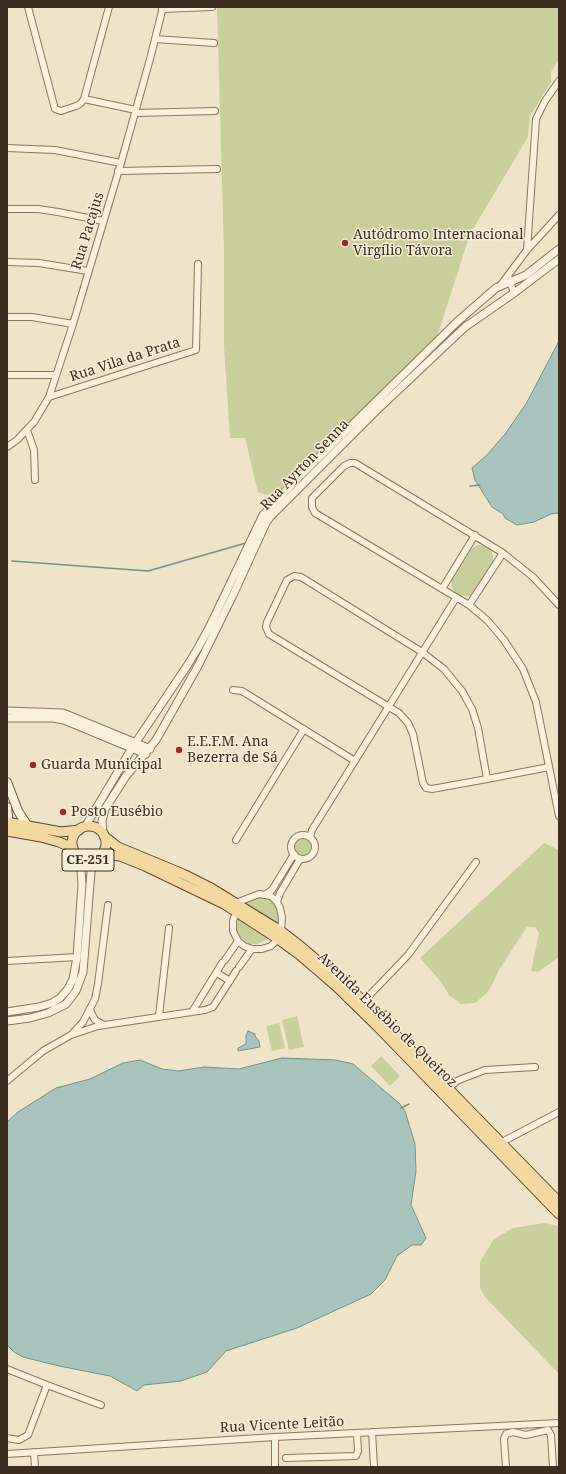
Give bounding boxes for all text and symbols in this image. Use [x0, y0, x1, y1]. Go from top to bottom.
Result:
street label: Rua Pacajus [68, 190, 108, 272]
place label: Autódromo Internacional Virgílio Távora [353, 227, 523, 260]
marker: Autódromo Internacional Virgílio Távora [340, 238, 350, 248]
street label: Rua Vila da Prata [68, 334, 182, 386]
street label: Rua Ayrton Senna [257, 416, 353, 514]
place label: E.E.F.M. Ana Bezerra de Sá [187, 734, 278, 766]
marker: E.E.F.M. Ana Bezerra de Sá [174, 745, 184, 755]
place label: Guarda Municipal [41, 757, 162, 773]
marker: Guarda Municipal [28, 760, 38, 770]
place label: Posto Eusébio [71, 804, 163, 820]
marker: Posto Eusébio [58, 807, 68, 817]
road number: CE-251 [62, 849, 114, 871]
street label: Avenida Eusébio de Queiroz [314, 949, 460, 1091]
street label: Rua Vicente Leitão [219, 1413, 345, 1437]

